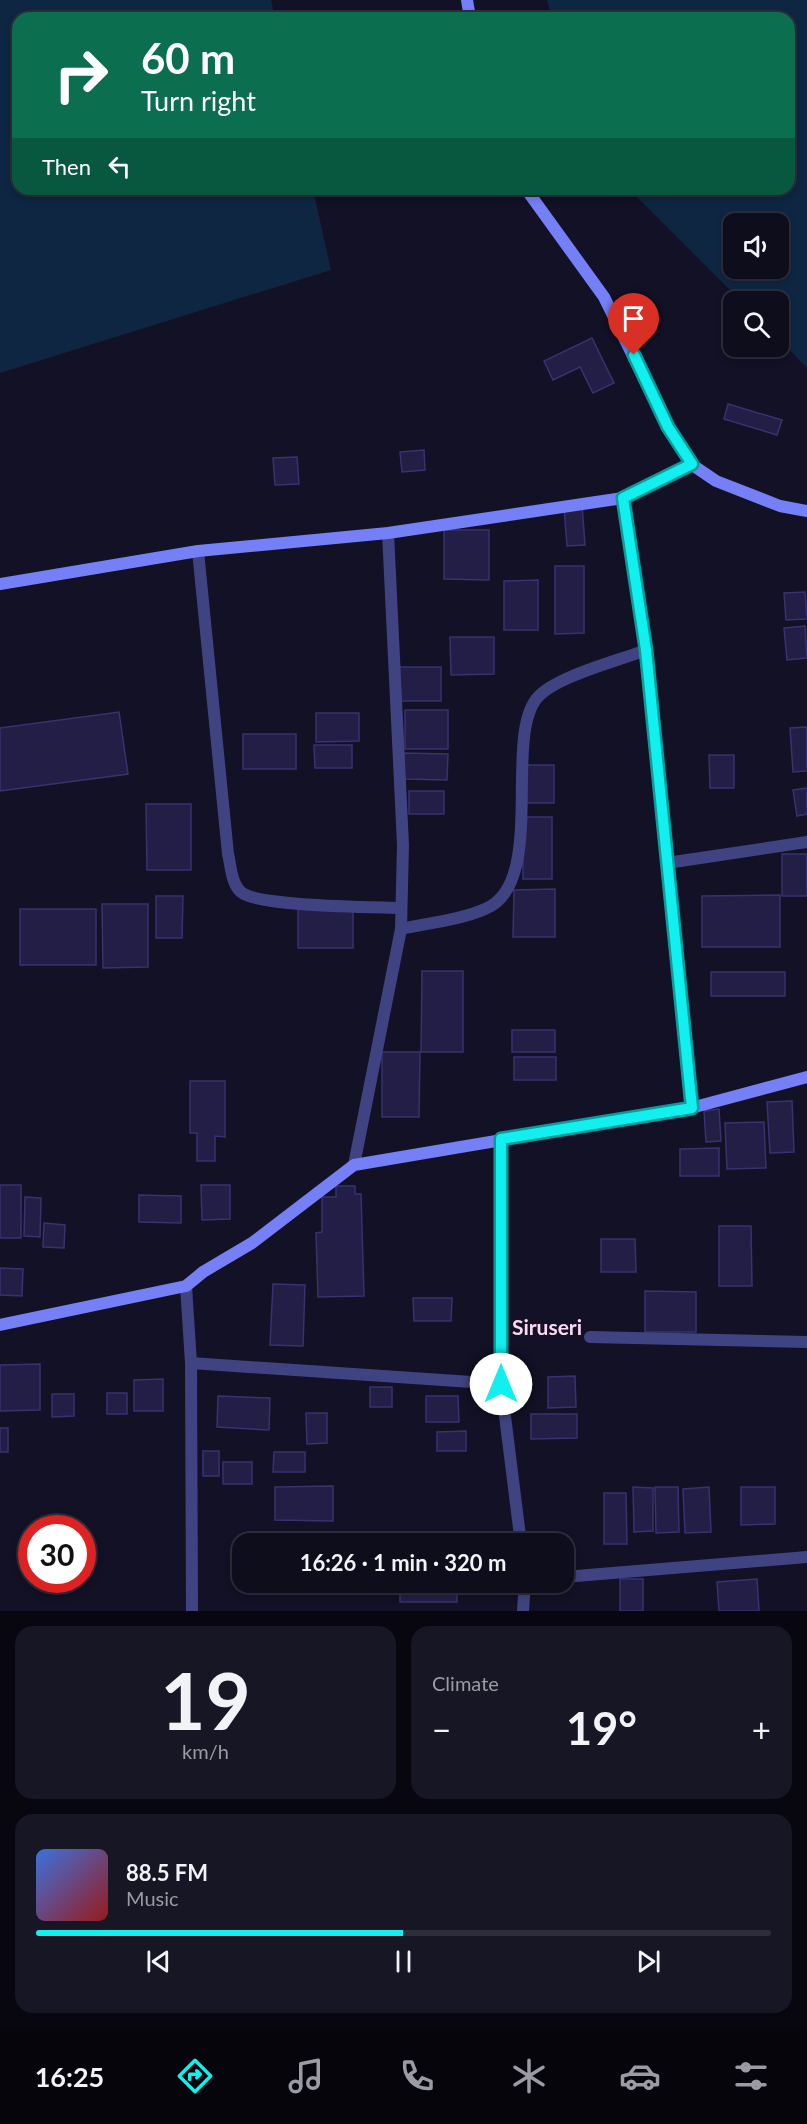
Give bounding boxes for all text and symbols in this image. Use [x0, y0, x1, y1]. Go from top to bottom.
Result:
text: 60 m [141, 33, 235, 83]
icon: right [42, 36, 120, 114]
text: Turn right [141, 84, 256, 117]
icon: left [103, 150, 136, 183]
text: Then [42, 153, 91, 180]
map controls [723, 213, 789, 357]
button: sound [723, 213, 789, 279]
button: search [723, 291, 789, 357]
pin [608, 293, 659, 355]
icon: arrive [617, 302, 650, 335]
district label: Siruseri [512, 1314, 582, 1339]
position arrow [469, 1352, 533, 1416]
speed limit sign: 30 [18, 1515, 96, 1593]
text: 16:26 · 1 min · 320 m [300, 1549, 506, 1576]
text: 19 [160, 1653, 251, 1747]
text: Climate [432, 1671, 499, 1695]
text: 19° [566, 1701, 637, 1755]
text: − [432, 1709, 451, 1749]
text: + [752, 1709, 771, 1749]
text: km/h [182, 1739, 229, 1763]
text: 88.5 FM [126, 1859, 208, 1886]
text: Music [126, 1886, 179, 1910]
icon: previous [142, 1945, 175, 1978]
icon: pause [387, 1945, 420, 1978]
icon: next [632, 1945, 665, 1978]
icon: directions [174, 2055, 216, 2097]
icon: music [285, 2055, 327, 2097]
icon: phone [396, 2055, 438, 2097]
icon: climate [508, 2055, 550, 2097]
icon: car [619, 2055, 661, 2097]
icon: filters [730, 2055, 772, 2097]
text: 16:25 [35, 2060, 104, 2093]

